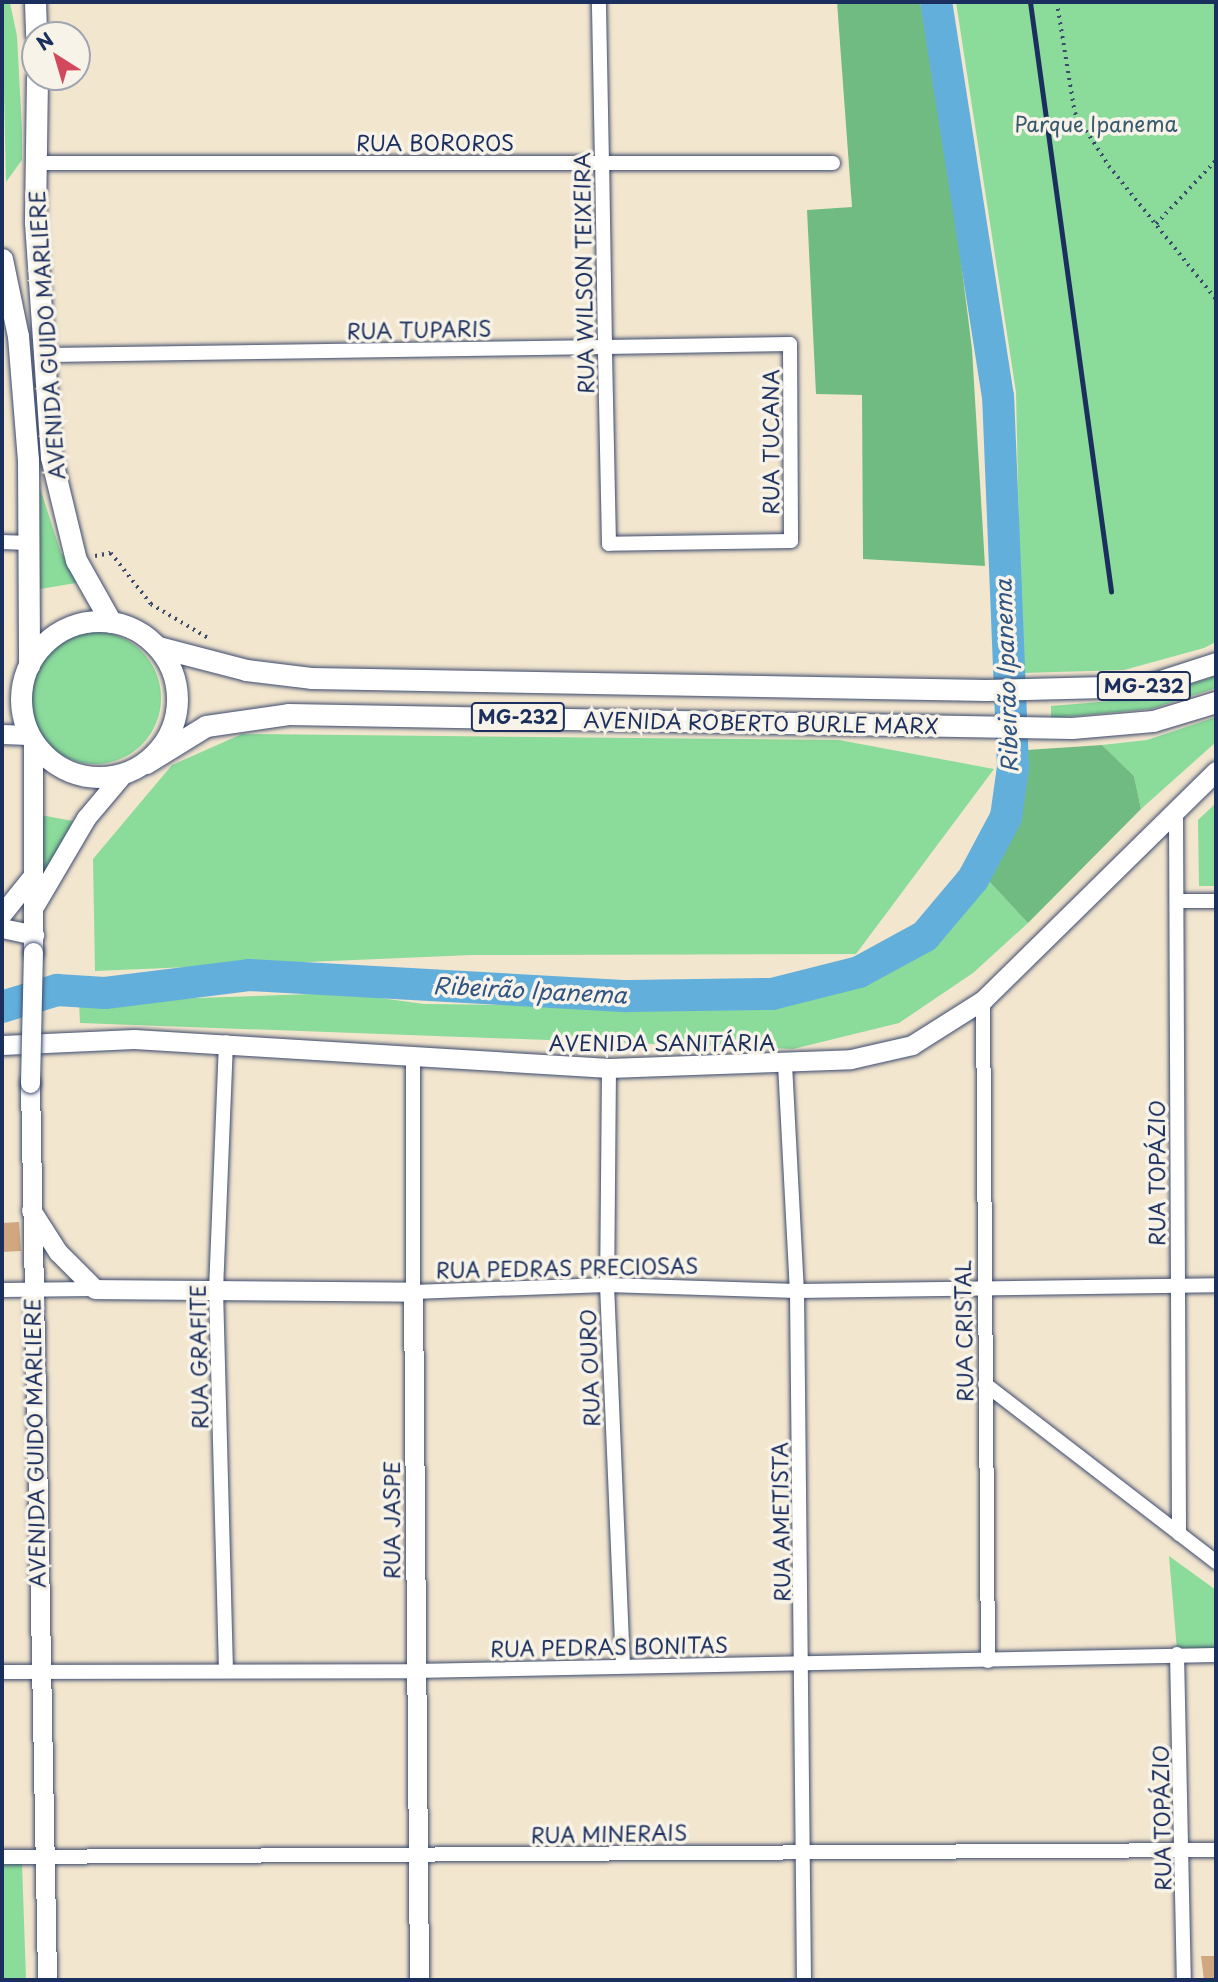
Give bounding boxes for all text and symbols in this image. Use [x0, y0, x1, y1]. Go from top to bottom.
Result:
north arrow [21, 21, 91, 91]
text: N [30, 25, 59, 57]
park label: Parque Ipanema [1013, 110, 1179, 136]
street label: RUA BOROROS [355, 129, 515, 155]
street label: RUA WILSON TEIXEIRA [568, 152, 598, 394]
street label: AVENIDA GUIDO MARLIERE [23, 189, 69, 481]
street label: RUA TUPARIS [345, 315, 493, 343]
street label: RUA TUCANA [757, 369, 783, 515]
water label: Ribeirão Ipanema [989, 578, 1023, 774]
road number: MG-232 [1097, 670, 1191, 702]
road number: MG-232 [471, 702, 565, 732]
street label: AVENIDA ROBERTO BURLE MARX [583, 706, 939, 738]
water label: Ribeirão Ipanema [432, 971, 628, 1009]
street label: AVENIDA SANITÁRIA [551, 1029, 773, 1055]
street label: RUA TOPÁZIO [1143, 1098, 1169, 1248]
street label: RUA PEDRAS PRECIOSAS [433, 1252, 701, 1282]
street label: RUA CRISTAL [949, 1260, 977, 1402]
street label: RUA GRAFITE [184, 1283, 212, 1431]
street label: AVENIDA GUIDO MARLIERE [19, 1297, 49, 1589]
street label: RUA OURO [574, 1308, 604, 1428]
street label: RUA AMETISTA [766, 1440, 794, 1604]
street label: RUA JASPE [378, 1460, 404, 1580]
street label: RUA PEDRAS BONITAS [488, 1631, 730, 1661]
street label: RUA TOPÁZIO [1147, 1743, 1175, 1893]
street label: RUA MINERAIS [528, 1819, 690, 1847]

